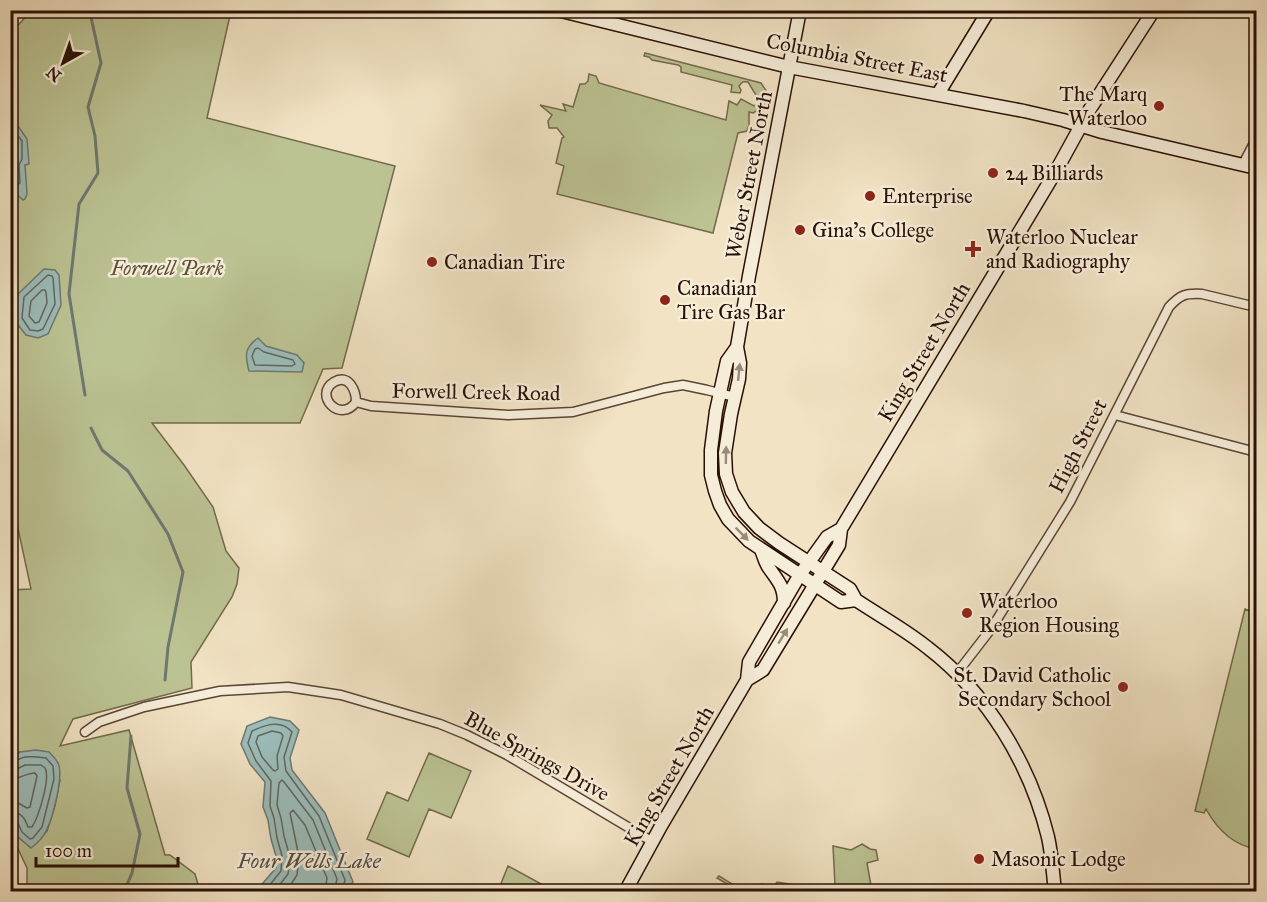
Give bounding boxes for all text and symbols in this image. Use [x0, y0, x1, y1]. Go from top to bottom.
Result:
street label: Columbia Street East [764, 28, 950, 88]
north arrow [33, 33, 93, 93]
text: N [42, 62, 65, 86]
place label: The Marq Waterloo [1059, 81, 1148, 131]
street label: Weber Street North [720, 88, 778, 261]
marker: The Marq Waterloo [1152, 99, 1166, 113]
place label: 24 Billiards [1005, 160, 1103, 186]
marker: 24 Billiards [986, 166, 1000, 180]
place label: Enterprise [882, 183, 973, 209]
marker: Enterprise [863, 189, 877, 203]
place label: Gina's College [812, 217, 934, 243]
marker: Gina's College [793, 223, 807, 237]
place label: Waterloo Nuclear and Radiography [986, 224, 1138, 274]
marker: Waterloo Nuclear and Radiography [964, 240, 982, 258]
place label: Canadian Tire [444, 249, 565, 275]
park label: Forwell Park [109, 255, 224, 281]
marker: Canadian Tire [425, 255, 439, 269]
place label: Canadian Tire Gas Bar [677, 275, 785, 325]
street label: King Street North [872, 277, 976, 426]
marker: Canadian Tire Gas Bar [658, 293, 672, 307]
one-way arrow [734, 363, 744, 382]
street label: Forwell Creek Road [391, 378, 561, 406]
street label: High Street [1043, 394, 1113, 497]
one-way arrow [721, 445, 731, 464]
one-way arrow [734, 526, 748, 540]
place label: Waterloo Region Housing [979, 588, 1119, 638]
marker: Waterloo Region Housing [960, 606, 974, 620]
one-way arrow [777, 628, 788, 644]
place label: St. David Catholic Secondary School [953, 662, 1111, 712]
marker: St. David Catholic Secondary School [1116, 680, 1130, 694]
street label: King Street North [618, 701, 720, 851]
street label: Blue Springs Drive [460, 705, 614, 807]
scale bar [36, 830, 178, 868]
text: 100 m [45, 840, 92, 862]
place label: Masonic Lodge [991, 846, 1126, 872]
water label: Four Wells Lake [236, 847, 382, 874]
marker: Masonic Lodge [972, 852, 986, 866]

